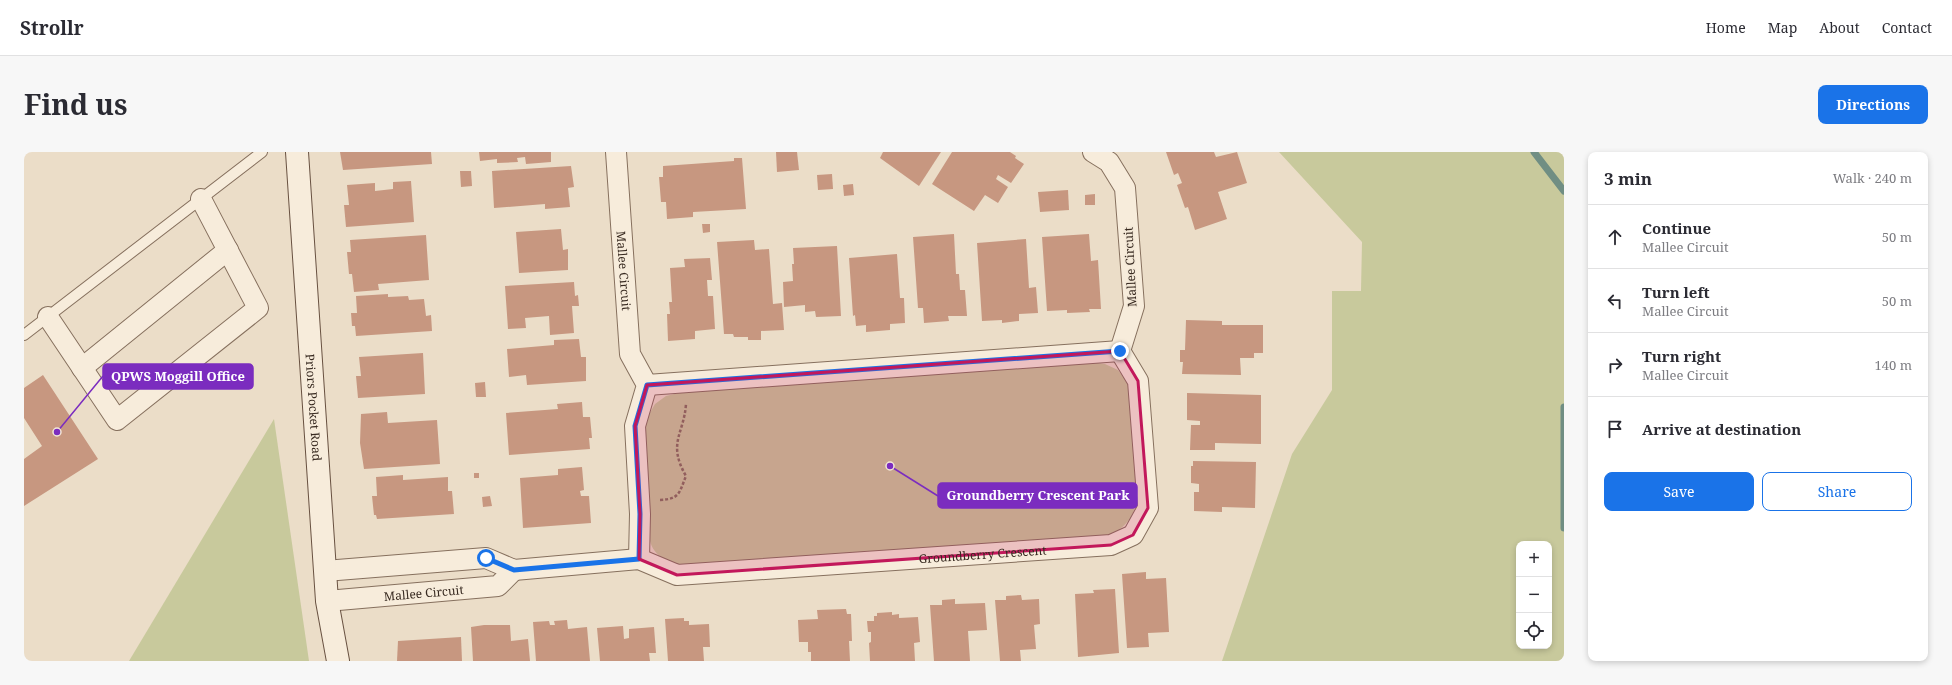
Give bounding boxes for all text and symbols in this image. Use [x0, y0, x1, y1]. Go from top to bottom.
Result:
text: Strollr [20, 15, 84, 41]
text: Home [1706, 18, 1746, 37]
text: Map [1768, 18, 1797, 37]
text: About [1819, 18, 1860, 37]
text: Contact [1882, 18, 1932, 37]
text: Find us [24, 85, 128, 123]
button: Directions [1818, 85, 1928, 124]
text: 3 min [1604, 167, 1652, 190]
text: Walk · 240 m [1833, 169, 1912, 187]
text: Continue [1642, 218, 1711, 238]
icon: ahead [1604, 226, 1626, 248]
street label: Mallee Circuit [1119, 227, 1141, 307]
text: 50 m [1882, 228, 1912, 246]
street label: Mallee Circuit [613, 230, 635, 311]
text: Mallee Circuit [1642, 238, 1729, 256]
text: Turn left [1642, 282, 1710, 302]
icon: left [1604, 290, 1626, 312]
text: 50 m [1882, 292, 1912, 310]
text: Mallee Circuit [1642, 302, 1729, 320]
route end [1111, 342, 1129, 360]
text: Turn right [1642, 346, 1721, 366]
street label: Priors Pocket Road [302, 353, 326, 462]
icon: right [1604, 354, 1626, 376]
text: 140 m [1875, 356, 1912, 374]
callout: QPWS Moggill Office [103, 364, 253, 389]
text: Mallee Circuit [1642, 366, 1729, 384]
text: QPWS Moggill Office [111, 367, 245, 385]
icon: arrive [1604, 418, 1626, 440]
text: Arrive at destination [1642, 419, 1801, 439]
button: Save [1604, 472, 1754, 511]
button: Share [1762, 472, 1912, 511]
callout: Groundberry Crescent Park [938, 483, 1137, 508]
text: Groundberry Crescent Park [947, 486, 1130, 504]
street label: Groundberry Crescent [918, 541, 1047, 567]
map controls [1516, 541, 1552, 649]
button: + [1516, 541, 1552, 577]
route start [477, 549, 495, 567]
button: − [1516, 577, 1552, 613]
street label: Mallee Circuit [383, 581, 464, 604]
button: locate [1516, 613, 1552, 649]

